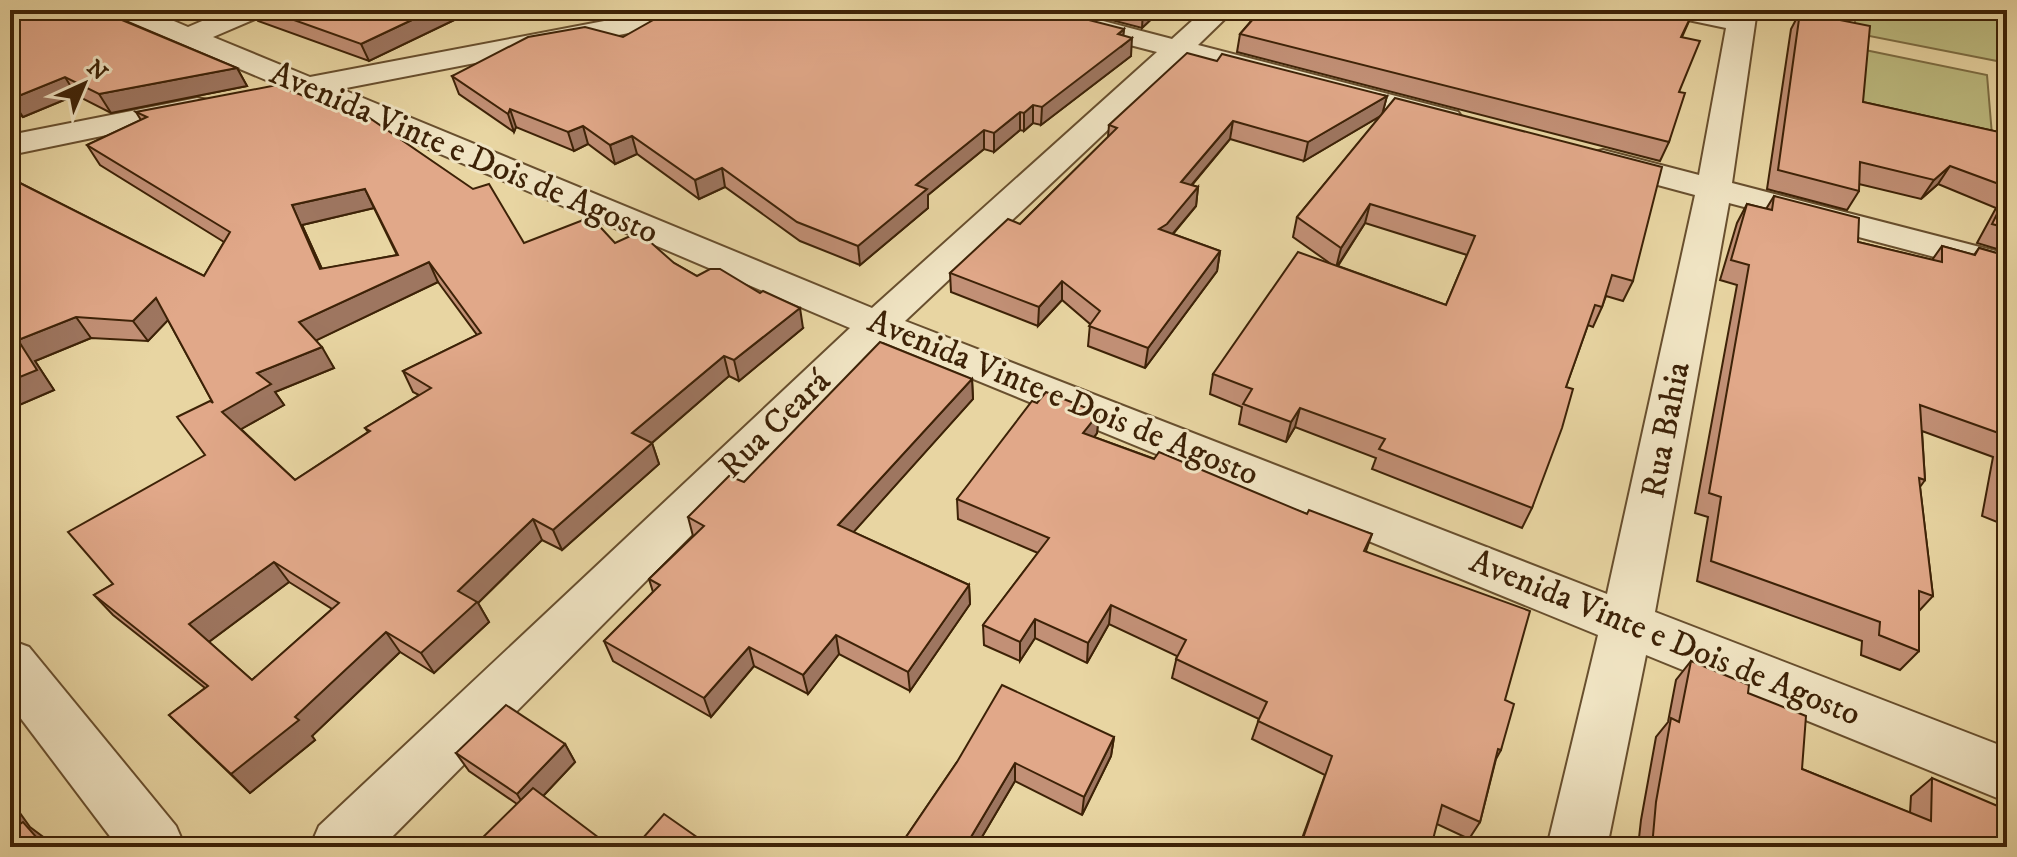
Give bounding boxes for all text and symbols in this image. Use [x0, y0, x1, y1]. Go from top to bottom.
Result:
north arrow [44, 44, 124, 124]
street label: Avenida Vinte e Dois de Agosto [264, 52, 664, 254]
text: N [81, 55, 113, 87]
street label: Avenida Vinte e Dois de Agosto [862, 300, 1264, 496]
street label: Rua Bahia [1632, 358, 1700, 502]
street label: Rua Ceará [710, 360, 840, 487]
street label: Avenida Vinte e Dois de Agosto [1464, 540, 1866, 736]

